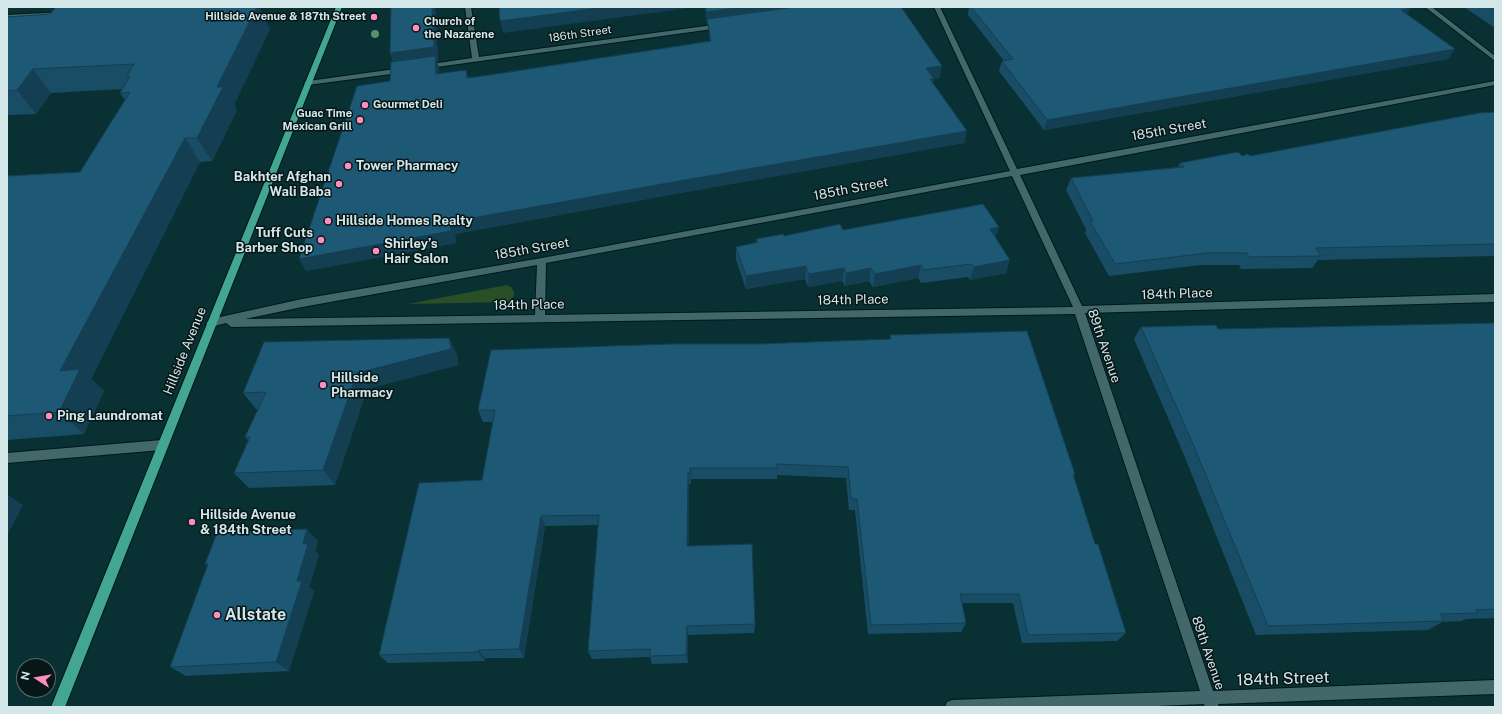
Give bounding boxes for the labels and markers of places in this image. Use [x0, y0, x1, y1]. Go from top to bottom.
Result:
place label: Hillside Avenue & 187th Street [205, 10, 366, 24]
marker: Hillside Avenue & 187th Street [369, 12, 379, 22]
place label: Church of the Nazarene [424, 15, 494, 41]
marker: Church of the Nazarene [411, 23, 421, 33]
place label: Gourmet Deli [373, 98, 443, 112]
marker: Gourmet Deli [360, 100, 370, 110]
place label: Guac Time Mexican Grill [283, 107, 352, 133]
marker: Guac Time Mexican Grill [355, 115, 365, 125]
place label: Tower Pharmacy [356, 158, 458, 174]
marker: Tower Pharmacy [343, 161, 353, 171]
place label: Bakhter Afghan Wali Baba [234, 169, 331, 200]
marker: Bakhter Afghan Wali Baba [334, 179, 344, 189]
place label: Hillside Homes Realty [336, 213, 473, 229]
marker: Hillside Homes Realty [323, 216, 333, 226]
place label: Tuff Cuts Barber Shop [236, 225, 313, 256]
marker: Tuff Cuts Barber Shop [316, 235, 326, 245]
place label: Shirley’s Hair Salon [384, 236, 448, 267]
marker: Shirley’s Hair Salon [371, 246, 381, 256]
place label: Hillside Pharmacy [331, 370, 393, 401]
marker: Hillside Pharmacy [318, 380, 328, 390]
place label: Ping Laundromat [57, 408, 163, 424]
marker: Ping Laundromat [44, 411, 54, 421]
place label: Hillside Avenue & 184th Street [200, 507, 296, 538]
marker: Hillside Avenue & 184th Street [187, 517, 197, 527]
place label: Allstate [225, 605, 286, 625]
marker: Allstate [212, 610, 222, 620]

